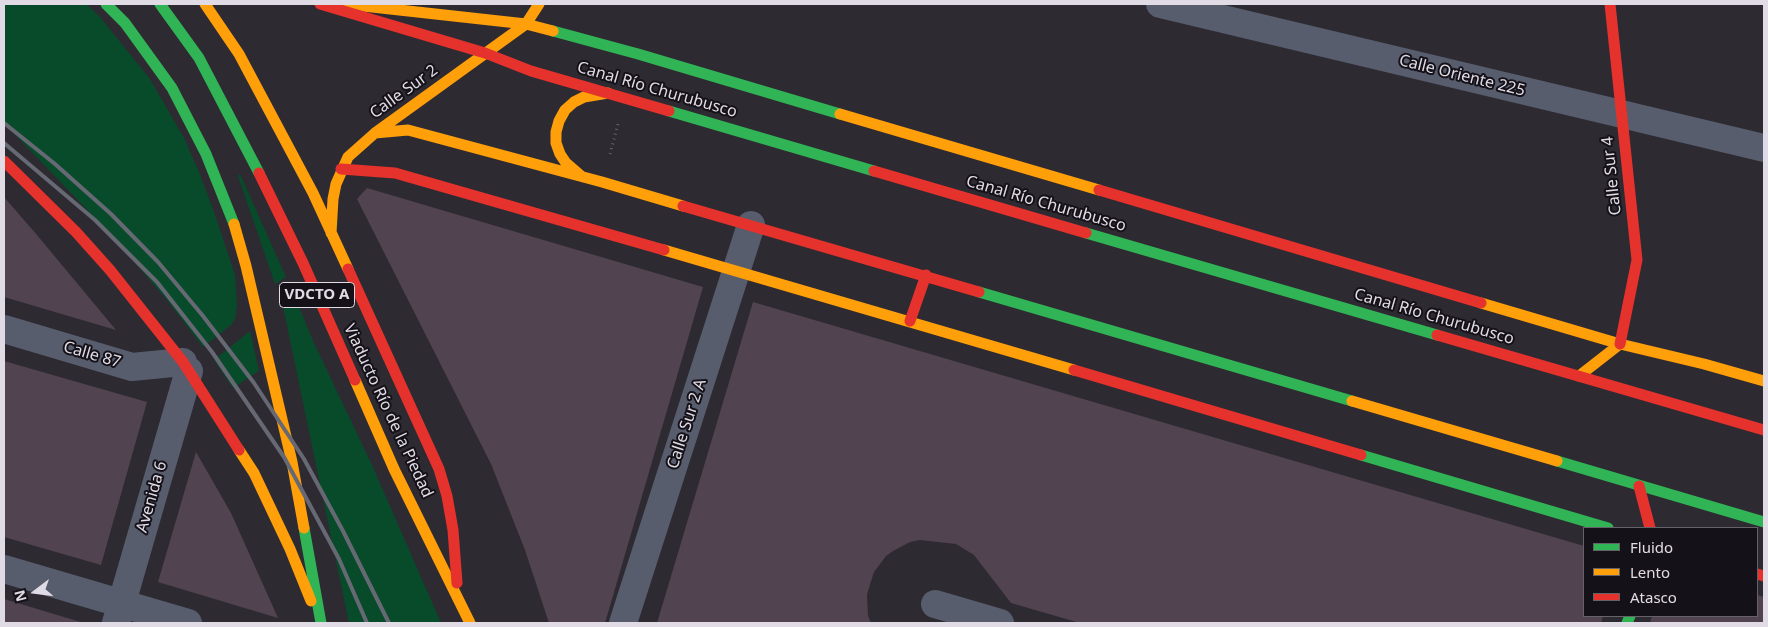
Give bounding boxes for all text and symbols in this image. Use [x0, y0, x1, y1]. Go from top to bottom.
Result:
street label: Calle Oriente 225 [1397, 51, 1527, 101]
street label: Canal Río Churubusco [575, 58, 739, 122]
street label: Calle Sur 2 [366, 61, 442, 123]
street label: Calle Sur 4 [1598, 136, 1626, 216]
street label: Canal Río Churubusco [964, 172, 1128, 236]
road number: VDCTO A [280, 282, 354, 308]
street label: Canal Río Churubusco [1352, 285, 1516, 349]
street label: Viaducto Río de la Piedad [339, 321, 437, 501]
street label: Calle 87 [61, 338, 123, 372]
street label: Calle Sur 2 A [663, 377, 711, 471]
street label: Avenida 6 [133, 459, 171, 535]
legend [1583, 527, 1758, 617]
text: Fluido [1630, 537, 1673, 557]
text: Lento [1630, 562, 1670, 582]
north arrow [10, 567, 60, 617]
text: Atasco [1630, 587, 1677, 607]
text: N [9, 588, 31, 604]

